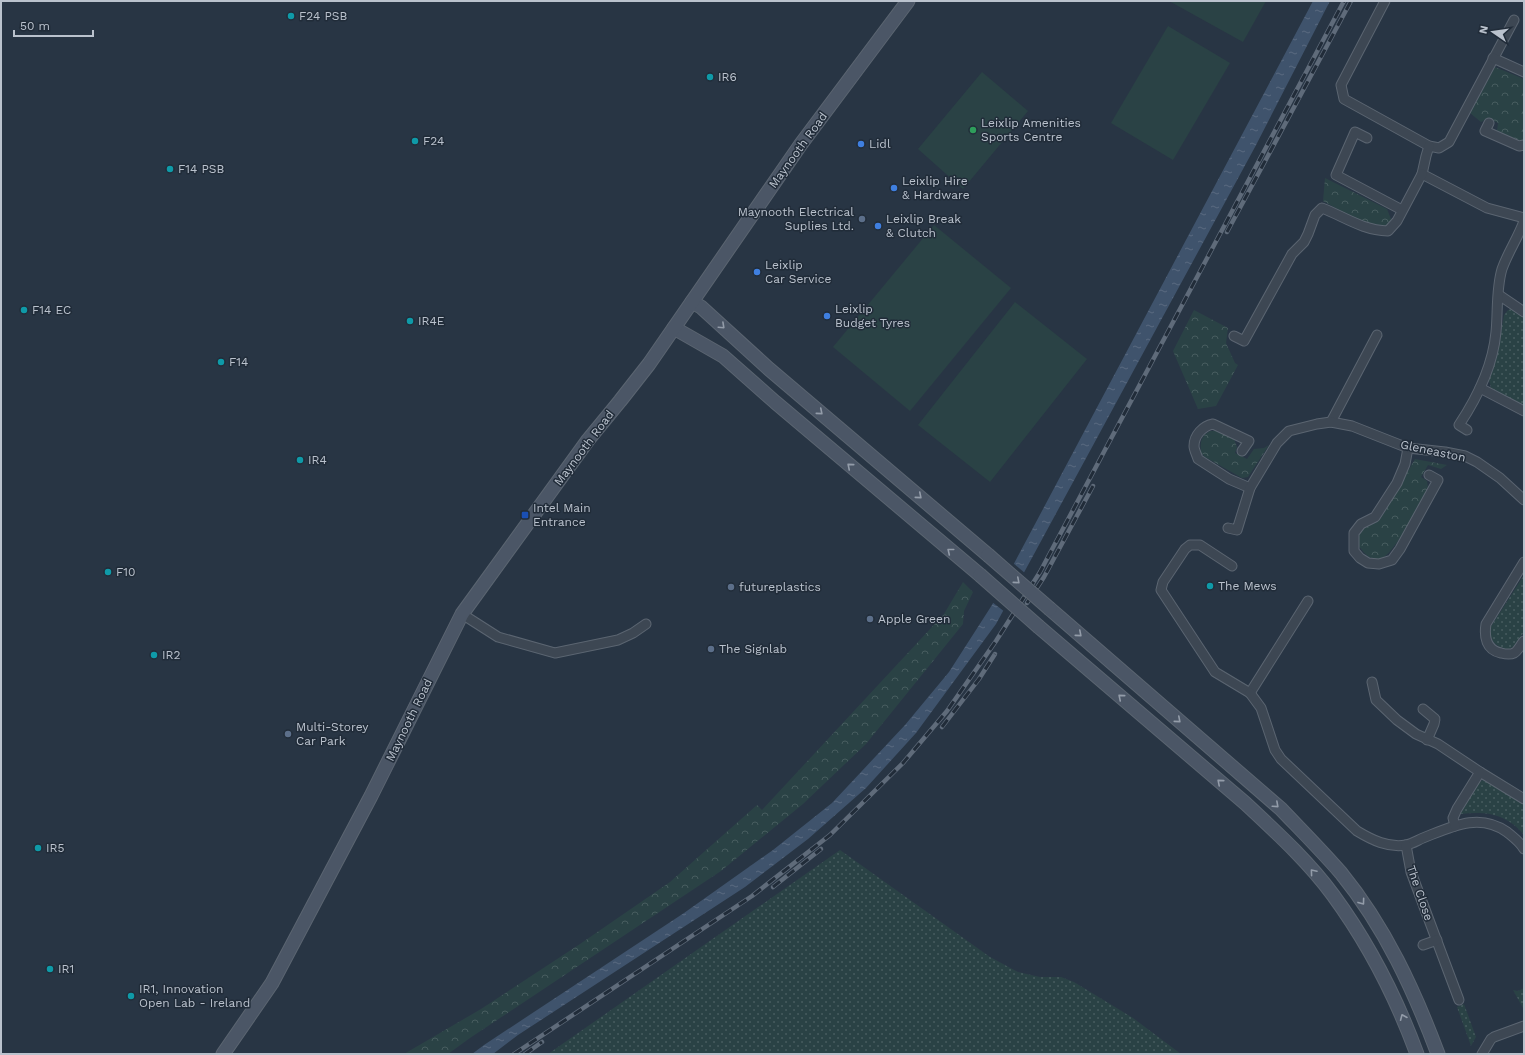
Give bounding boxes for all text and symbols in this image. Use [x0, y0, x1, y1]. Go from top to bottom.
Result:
place label: F24 PSB [299, 9, 347, 23]
marker: F24 PSB [286, 11, 296, 21]
scale bar [14, 12, 93, 38]
north arrow [1473, 12, 1513, 52]
text: 50 m [20, 19, 50, 33]
text: N [1476, 24, 1491, 35]
place label: IR6 [718, 70, 737, 84]
marker: IR6 [705, 72, 715, 82]
street label: Maynooth Road [766, 109, 830, 191]
place label: Leixlip Amenities Sports Centre [981, 116, 1081, 144]
marker: Leixlip Amenities Sports Centre [968, 125, 978, 135]
place label: F24 [423, 134, 444, 148]
marker: F24 [410, 136, 420, 146]
place label: Lidl [869, 137, 891, 151]
marker: Lidl [856, 139, 866, 149]
place label: F14 PSB [178, 162, 224, 176]
marker: F14 PSB [165, 164, 175, 174]
place label: Leixlip Hire & Hardware [902, 174, 970, 202]
marker: Leixlip Hire & Hardware [889, 183, 899, 193]
place label: Maynooth Electrical Suplies Ltd. [738, 205, 854, 233]
place label: Leixlip Break & Clutch [886, 212, 961, 240]
marker: Maynooth Electrical Suplies Ltd. [857, 214, 867, 224]
marker: Leixlip Break & Clutch [873, 221, 883, 231]
place label: Leixlip Car Service [765, 258, 831, 286]
marker: Leixlip Car Service [752, 267, 762, 277]
place label: Leixlip Budget Tyres [835, 302, 910, 330]
place label: F14 EC [32, 303, 71, 317]
marker: F14 EC [19, 305, 29, 315]
marker: Leixlip Budget Tyres [822, 311, 832, 321]
place label: IR4E [418, 314, 445, 328]
marker: IR4E [405, 316, 415, 326]
one-way arrow [717, 322, 725, 329]
place label: F14 [229, 355, 248, 369]
marker: F14 [216, 357, 226, 367]
street label: Maynooth Road [551, 408, 617, 488]
one-way arrow [815, 408, 822, 415]
street label: Gleneaston [1399, 437, 1467, 465]
place label: IR4 [308, 453, 327, 467]
marker: IR4 [295, 455, 305, 465]
one-way arrow [848, 464, 855, 471]
one-way arrow [914, 492, 921, 499]
place label: Intel Main Entrance [533, 501, 591, 529]
marker: Intel Main Entrance [520, 510, 530, 520]
one-way arrow [947, 548, 954, 555]
place label: F10 [116, 565, 135, 579]
marker: F10 [103, 567, 113, 577]
one-way arrow [1013, 576, 1020, 583]
place label: The Mews [1218, 579, 1277, 593]
place label: futureplastics [739, 580, 821, 594]
marker: The Mews [1205, 581, 1215, 591]
marker: futureplastics [726, 582, 736, 592]
place label: Apple Green [878, 612, 950, 626]
marker: Apple Green [865, 614, 875, 624]
one-way arrow [1075, 630, 1082, 637]
place label: The Signlab [719, 642, 787, 656]
marker: The Signlab [706, 644, 716, 654]
place label: IR2 [162, 648, 181, 662]
marker: IR2 [149, 650, 159, 660]
street label: Maynooth Road [383, 676, 435, 764]
one-way arrow [1118, 695, 1126, 702]
one-way arrow [1173, 715, 1180, 722]
place label: Multi-Storey Car Park [296, 720, 369, 748]
marker: Multi-Storey Car Park [283, 729, 293, 739]
one-way arrow [1217, 779, 1225, 786]
one-way arrow [1271, 800, 1279, 807]
place label: IR5 [46, 841, 65, 855]
marker: IR5 [33, 843, 43, 853]
street label: The Close [1404, 863, 1436, 923]
one-way arrow [1311, 869, 1318, 876]
one-way arrow [1357, 898, 1365, 905]
place label: IR1 [58, 962, 74, 976]
marker: IR1 [45, 964, 55, 974]
place label: IR1, Innovation Open Lab - Ireland [139, 982, 250, 1010]
marker: IR1, Innovation Open Lab - Ireland [126, 991, 136, 1001]
one-way arrow [1400, 1014, 1408, 1021]

